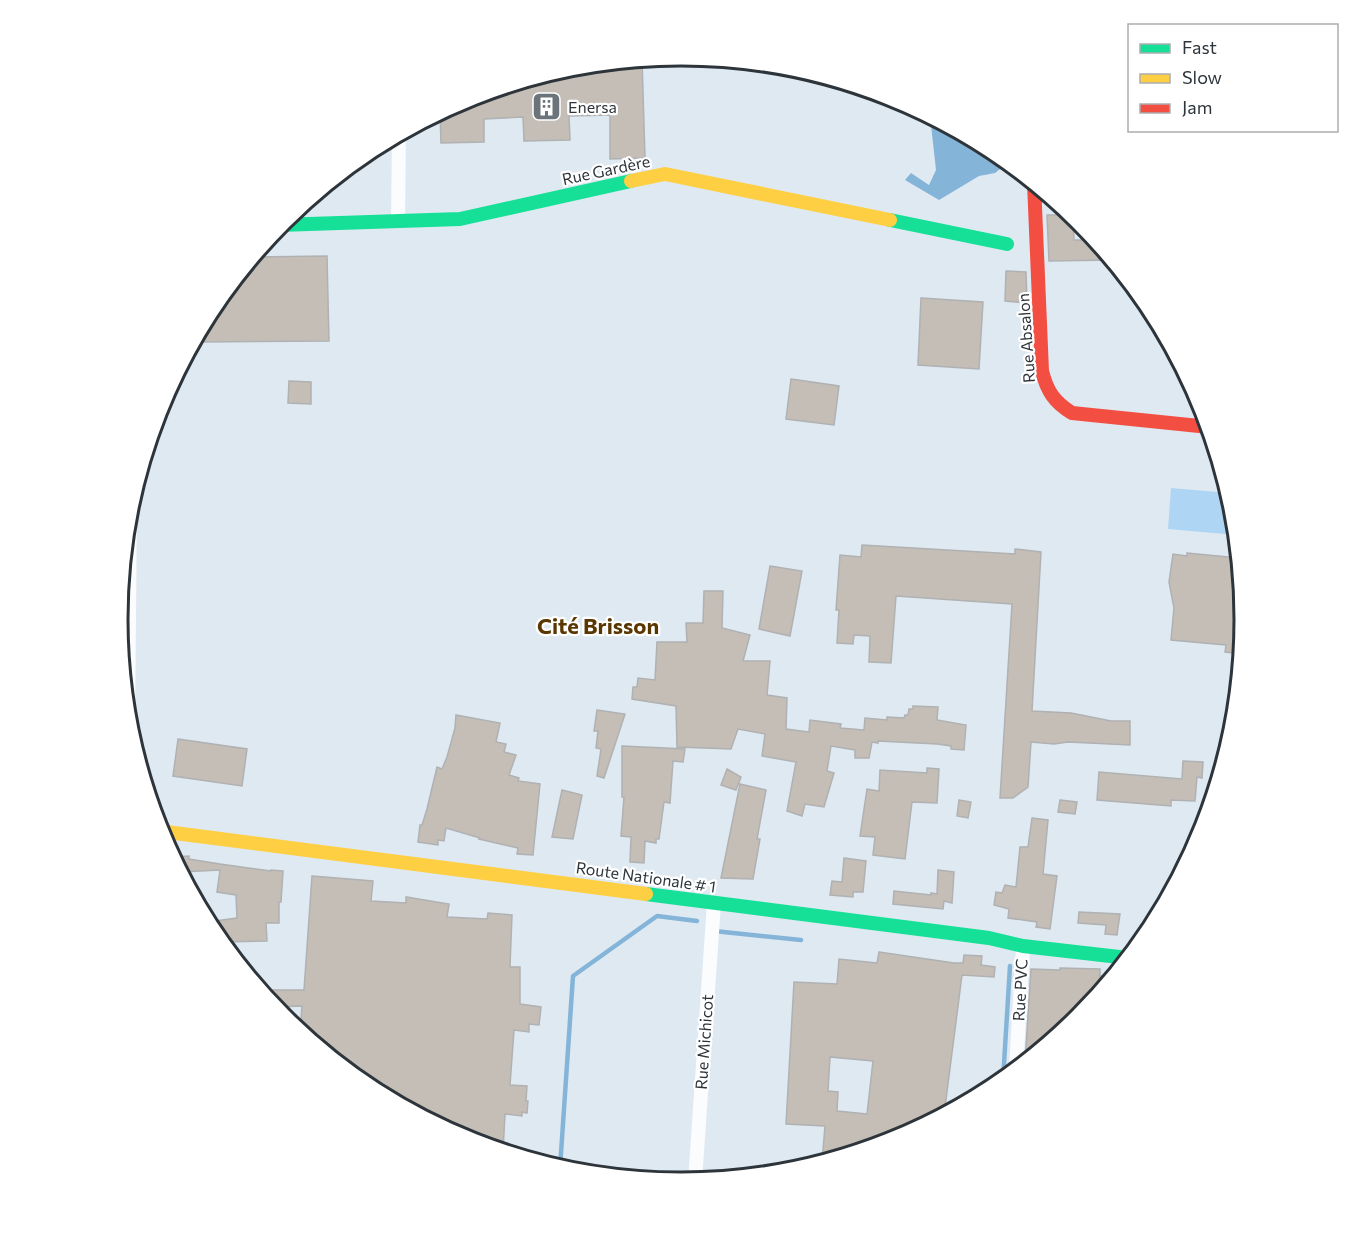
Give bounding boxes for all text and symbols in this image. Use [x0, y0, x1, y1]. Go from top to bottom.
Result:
legend [1128, 24, 1338, 132]
text: Fast [1182, 36, 1217, 58]
text: Slow [1182, 66, 1222, 88]
building icon: Enersa [531, 91, 563, 123]
text: Jam [1182, 96, 1212, 118]
place label: Enersa [568, 97, 617, 116]
street label: Rue Gardère [560, 151, 652, 188]
street label: Rue Absalon [1013, 293, 1038, 384]
district label: Cité Brisson [537, 612, 659, 639]
street label: Route Nationale # 1 [575, 857, 717, 896]
street label: Rue PVC [1008, 958, 1031, 1022]
street label: Rue Michicot [691, 993, 716, 1090]

